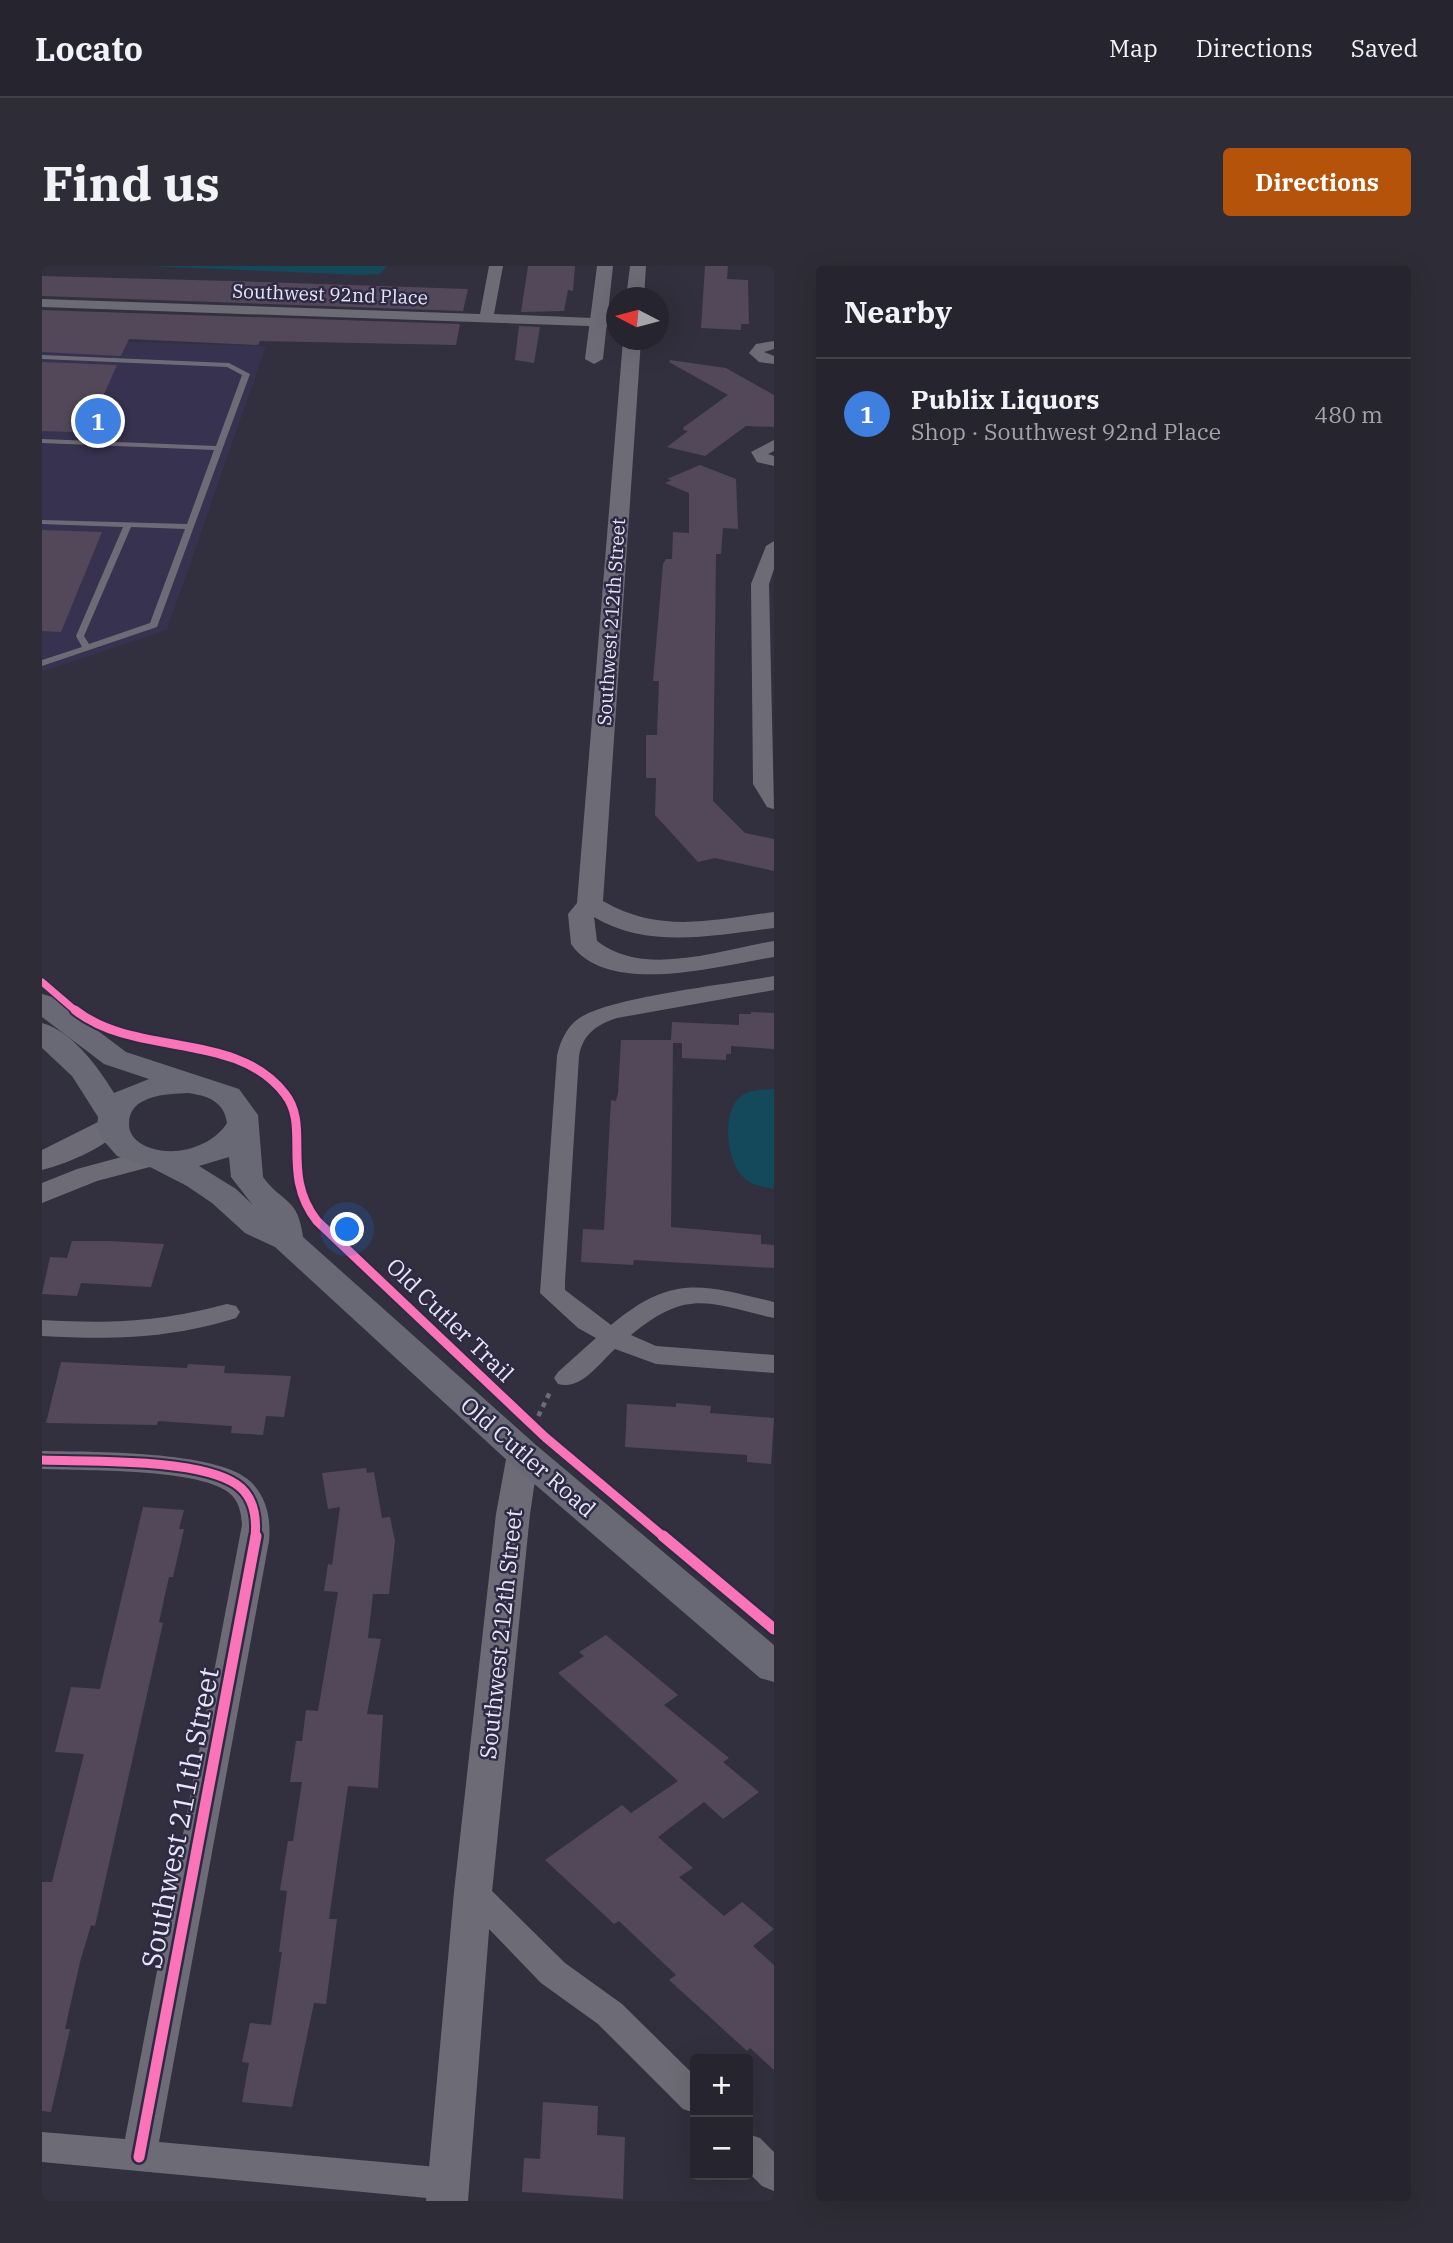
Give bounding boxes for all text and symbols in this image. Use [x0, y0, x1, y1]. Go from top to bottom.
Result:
text: Locato [35, 27, 143, 70]
text: Map [1109, 32, 1158, 64]
text: Directions [1196, 32, 1313, 64]
text: Saved [1351, 32, 1418, 64]
button: Directions [1223, 148, 1411, 216]
text: Find us [42, 151, 220, 214]
street label: Southwest 92nd Place [232, 279, 428, 309]
north arrow [606, 287, 669, 350]
text: Nearby [844, 292, 952, 331]
text: Publix Liquors [911, 382, 1099, 416]
pin: 1 [75, 395, 121, 447]
text: 1 [860, 399, 874, 429]
text: 480 m [1314, 399, 1383, 429]
text: Shop · Southwest 92nd Place [911, 416, 1221, 446]
street label: Southwest 212th Street [592, 517, 630, 726]
your location [330, 1212, 364, 1246]
street label: Old Cutler Trail [380, 1251, 521, 1388]
street label: Old Cutler Road [455, 1389, 602, 1523]
street label: Southwest 212th Street [472, 1507, 528, 1760]
street label: Southwest 211th Street [132, 1664, 227, 1972]
map controls [690, 2054, 753, 2180]
button: + [690, 2054, 753, 2117]
button: − [690, 2117, 753, 2180]

